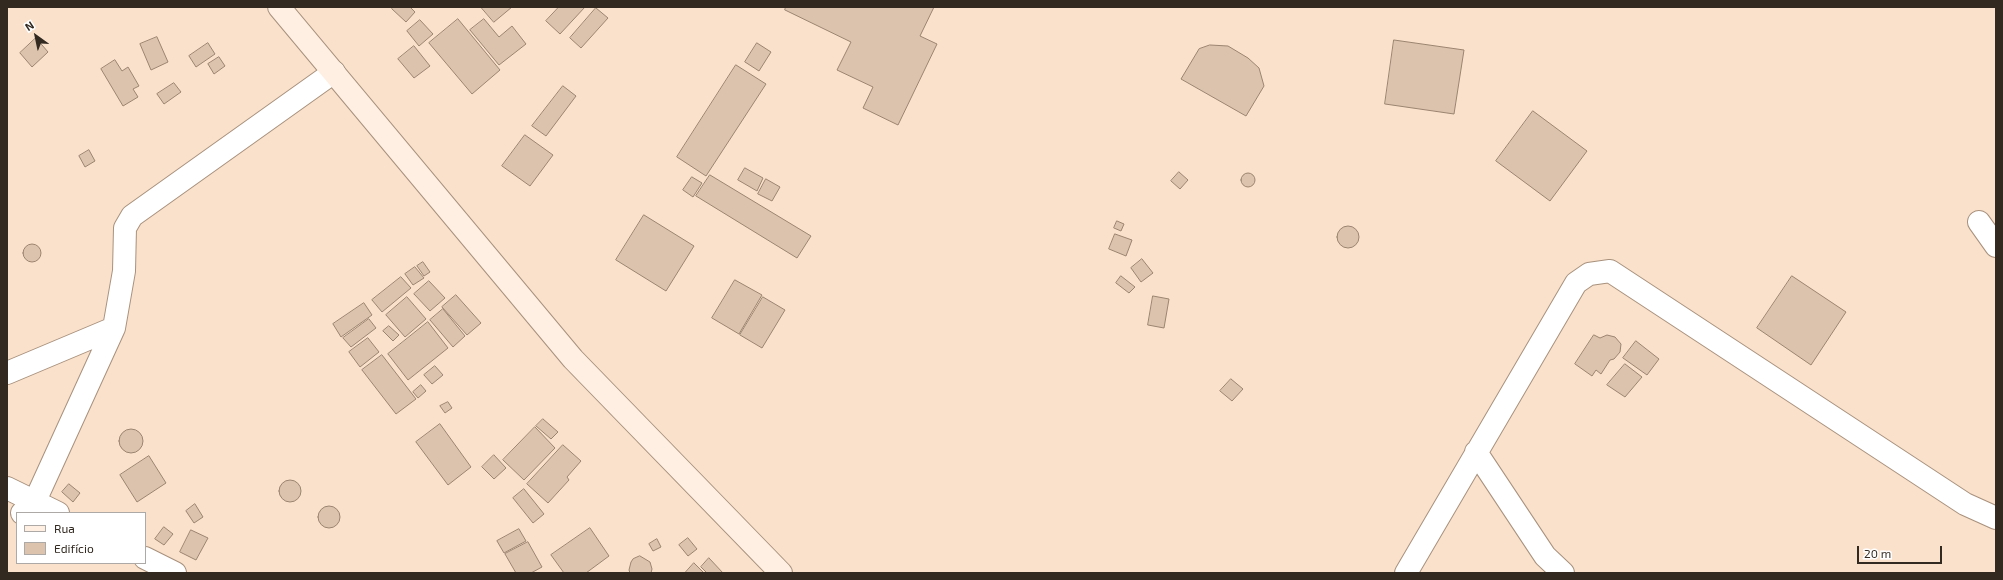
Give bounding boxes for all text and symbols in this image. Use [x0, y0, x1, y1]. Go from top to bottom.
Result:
north arrow [16, 16, 56, 56]
text: N [22, 18, 36, 33]
legend [16, 512, 146, 564]
text: Rua [54, 521, 75, 535]
scale bar [1859, 538, 1944, 564]
text: Edifício [54, 541, 94, 555]
text: 20 m [1864, 546, 1891, 560]

